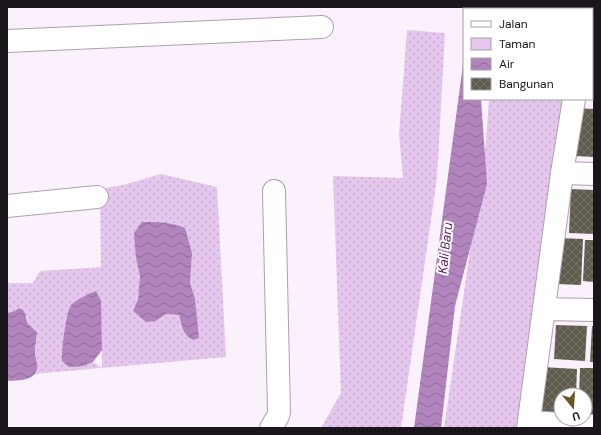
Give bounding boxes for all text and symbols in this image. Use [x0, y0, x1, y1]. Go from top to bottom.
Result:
legend [463, 8, 593, 100]
text: Jalan [499, 16, 528, 32]
text: Taman [499, 36, 536, 52]
text: Air [499, 56, 515, 72]
text: Bangunan [499, 76, 554, 92]
water label: Kali Baru [434, 221, 456, 275]
north arrow [553, 387, 593, 427]
text: U [570, 409, 582, 424]

